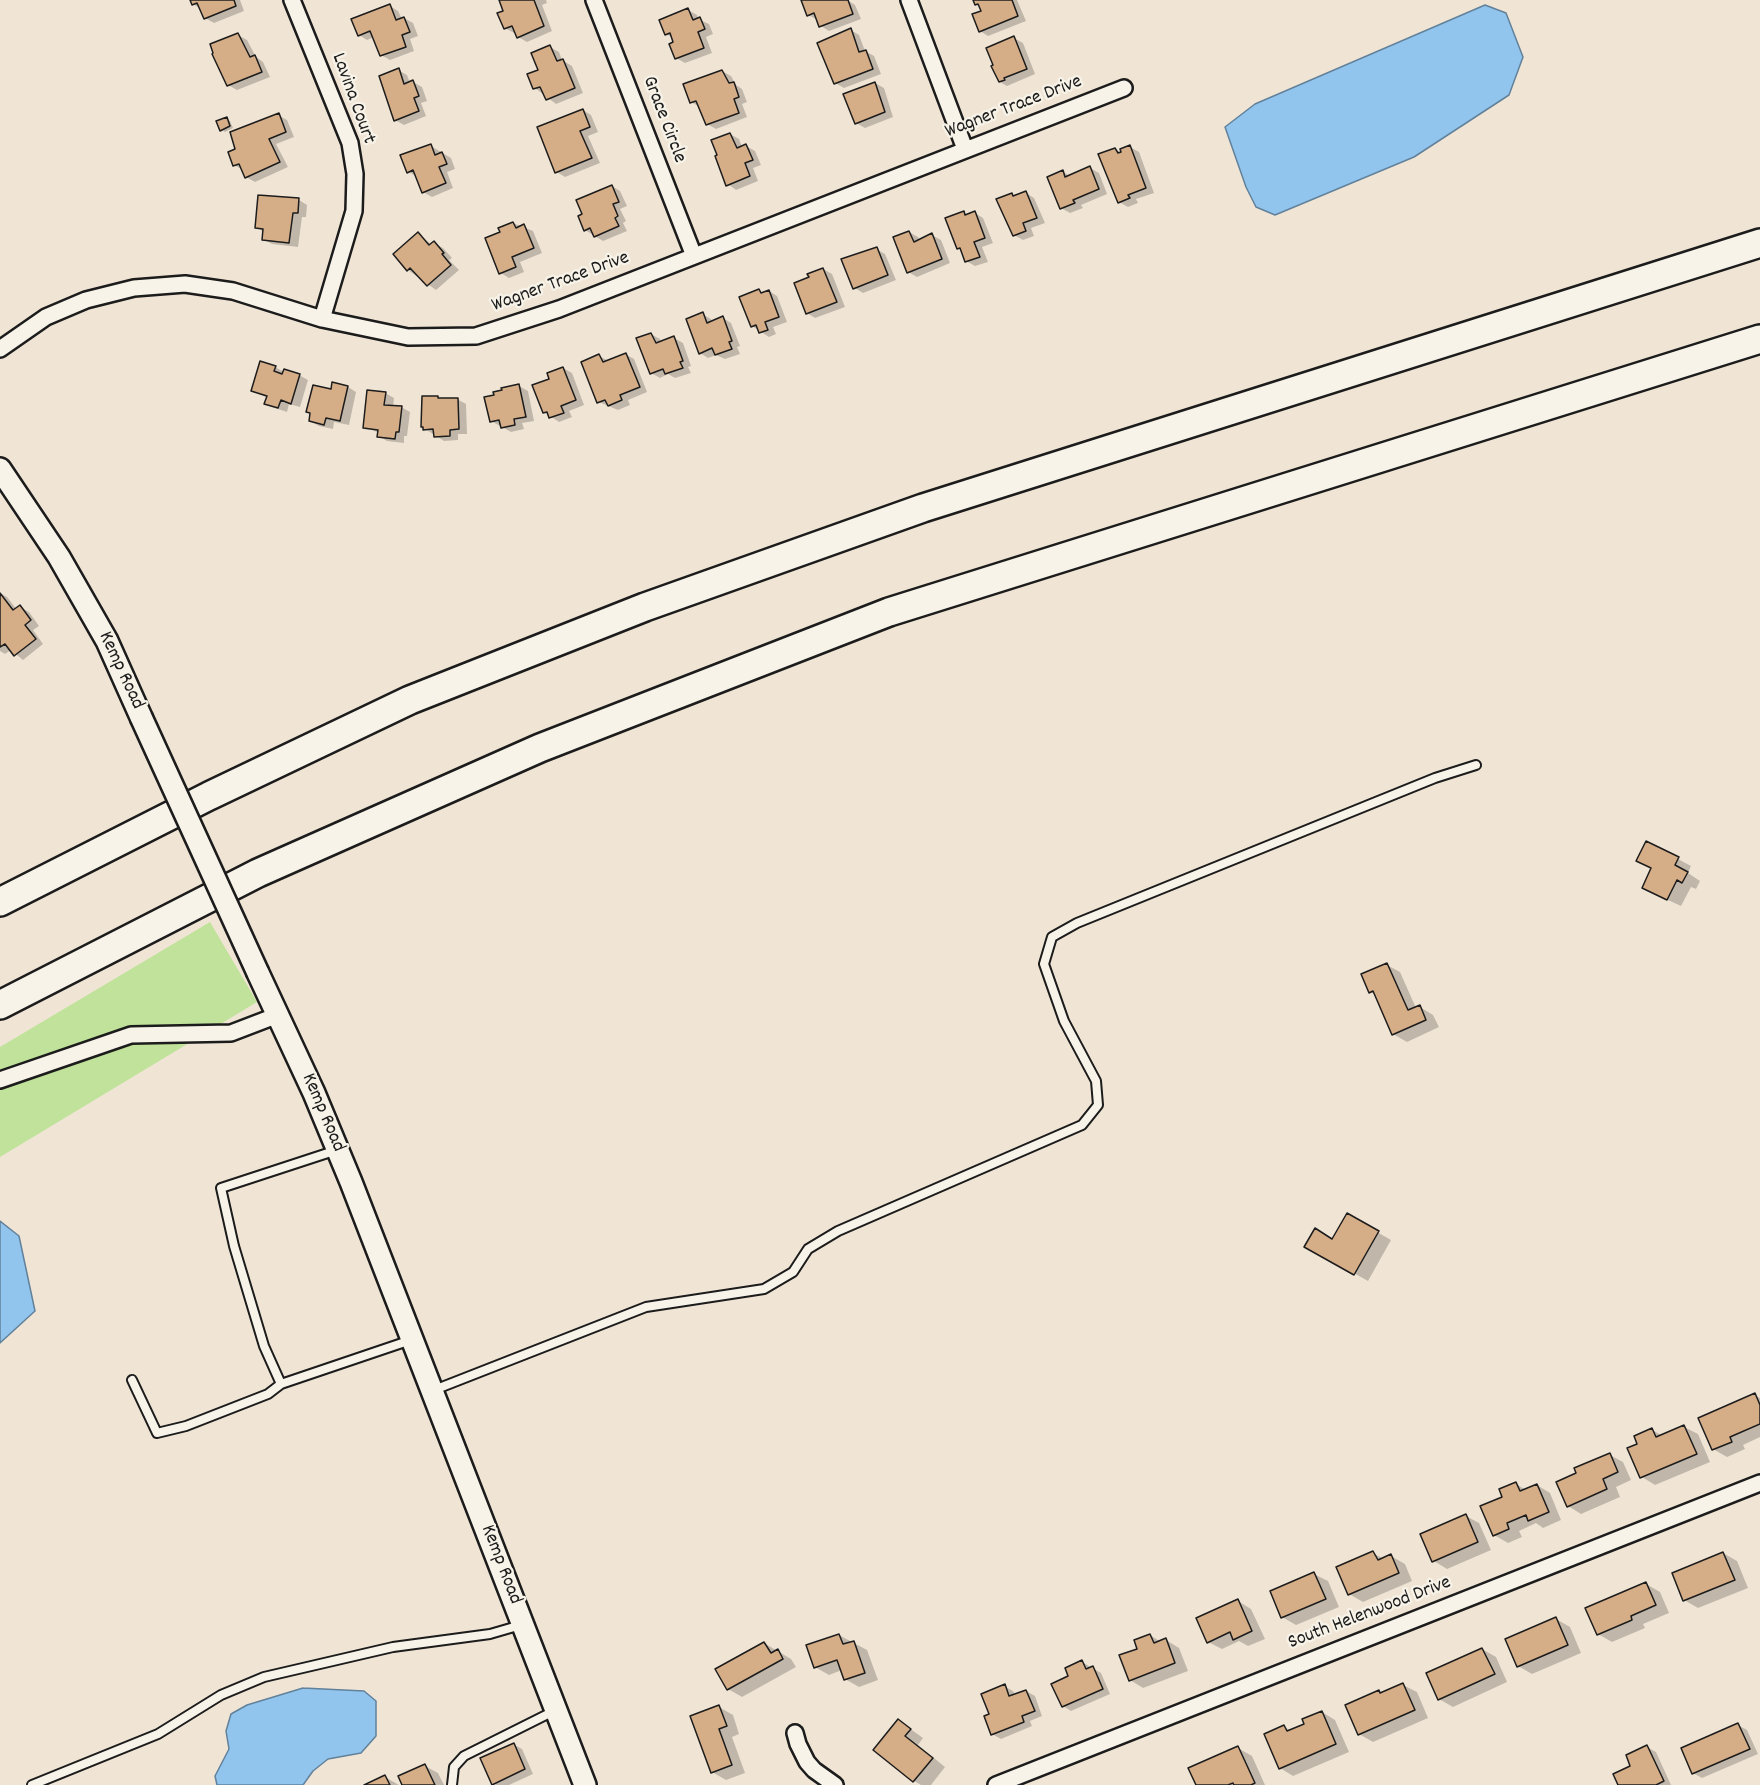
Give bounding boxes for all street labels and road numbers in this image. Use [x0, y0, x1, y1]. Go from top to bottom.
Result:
street label: Lavina Court [324, 50, 380, 148]
street label: Wagner Trace Drive [942, 71, 1086, 145]
street label: Grace Circle [636, 73, 690, 167]
street label: Wagner Trace Drive [489, 247, 633, 319]
street label: Kemp Road [92, 628, 148, 714]
street label: Kemp Road [295, 1070, 349, 1156]
street label: Kemp Road [474, 1522, 526, 1608]
street label: South Helenwood Drive [1285, 1572, 1455, 1656]

